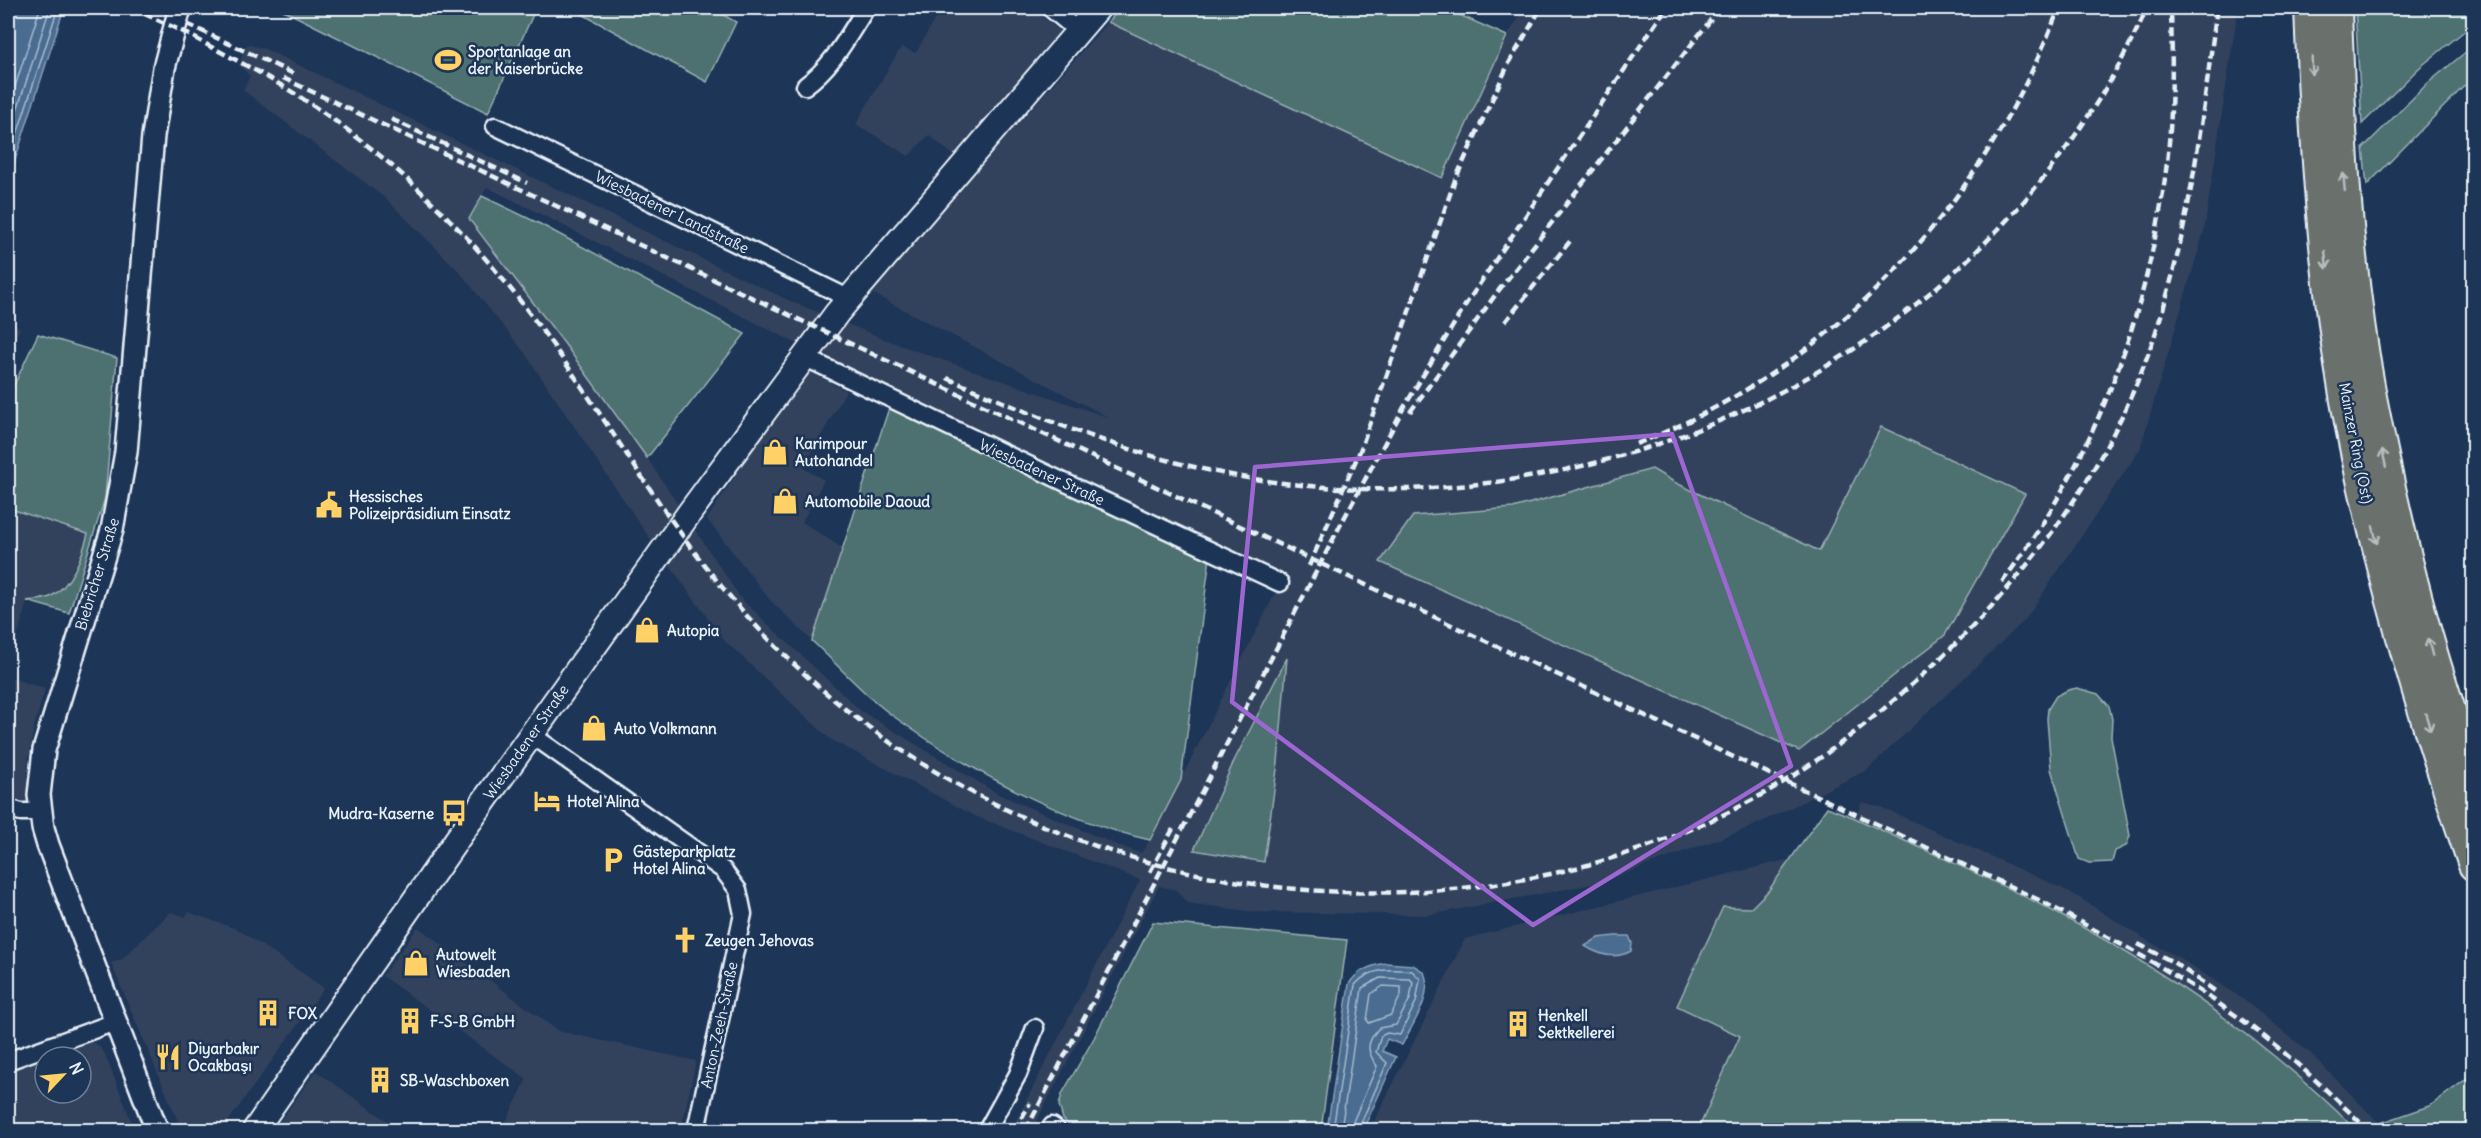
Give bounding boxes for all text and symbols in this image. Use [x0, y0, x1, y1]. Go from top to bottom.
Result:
place label: Sportanlage an der Kaiserbrücke [468, 42, 583, 78]
sports icon: Sportanlage an der Kaiserbrücke [433, 45, 463, 75]
one-way arrow [2307, 55, 2318, 75]
street label: Wiesbadener Landstraße [592, 166, 752, 258]
one-way arrow [2338, 173, 2349, 192]
one-way arrow [2321, 250, 2332, 270]
street label: Mainzer Ring (Ost) [2335, 381, 2377, 505]
place label: Karimpour Autohandel [795, 434, 873, 470]
street label: Wiesbadener Straße [976, 435, 1108, 509]
shop icon: Karimpour Autohandel [760, 437, 790, 467]
one-way arrow [2378, 449, 2389, 468]
shop icon: Automobile Daoud [770, 486, 800, 516]
place label: Hessisches Polizeipräsidium Einsatz [349, 487, 511, 524]
public building icon: Hessisches Polizeipräsidium Einsatz [314, 490, 344, 520]
place label: Automobile Daoud [805, 492, 930, 511]
street label: Biebricher Straße [71, 515, 123, 633]
one-way arrow [2369, 525, 2381, 544]
shop icon: Autopia [632, 615, 662, 645]
place label: Autopia [667, 621, 720, 641]
one-way arrow [2424, 638, 2435, 657]
street label: Wiesbadener Straße [479, 681, 573, 803]
one-way arrow [2423, 712, 2434, 731]
shop icon: Auto Volkmann [579, 713, 609, 743]
place label: Auto Volkmann [614, 719, 717, 738]
hotel icon: Hotel Alina [532, 786, 562, 816]
place label: Hotel Alina [567, 792, 640, 811]
bus stop icon: Mudra-Kaserne [439, 798, 469, 828]
place label: Mudra-Kaserne [328, 804, 434, 823]
place label: Gästeparkplatz Hotel Alina [633, 842, 736, 878]
parking icon: Gästeparkplatz Hotel Alina [598, 845, 628, 875]
church icon: Zeugen Jehovas [670, 925, 700, 955]
place label: Zeugen Jehovas [705, 931, 814, 951]
place label: Autowelt Wiesbaden [436, 945, 511, 981]
shop icon: Autowelt Wiesbaden [401, 948, 431, 978]
street label: Anton-Zeeh-Straße [696, 960, 742, 1090]
building icon: FOX [253, 998, 283, 1028]
place label: FOX [288, 1004, 318, 1023]
building icon: F-S-B GmbH [395, 1006, 425, 1036]
place label: Henkell Sektkellerei [1538, 1006, 1615, 1042]
building icon: Henkell Sektkellerei [1503, 1009, 1533, 1039]
place label: F-S-B GmbH [430, 1012, 515, 1031]
place label: Diyarbakır Ocakbaşı [188, 1039, 260, 1075]
restaurant icon: Diyarbakır Ocakbaşı [153, 1042, 183, 1072]
north arrow [33, 1045, 93, 1105]
text: N [65, 1059, 88, 1078]
building icon: SB-Waschboxen [365, 1065, 395, 1095]
place label: SB-Waschboxen [400, 1071, 510, 1090]

